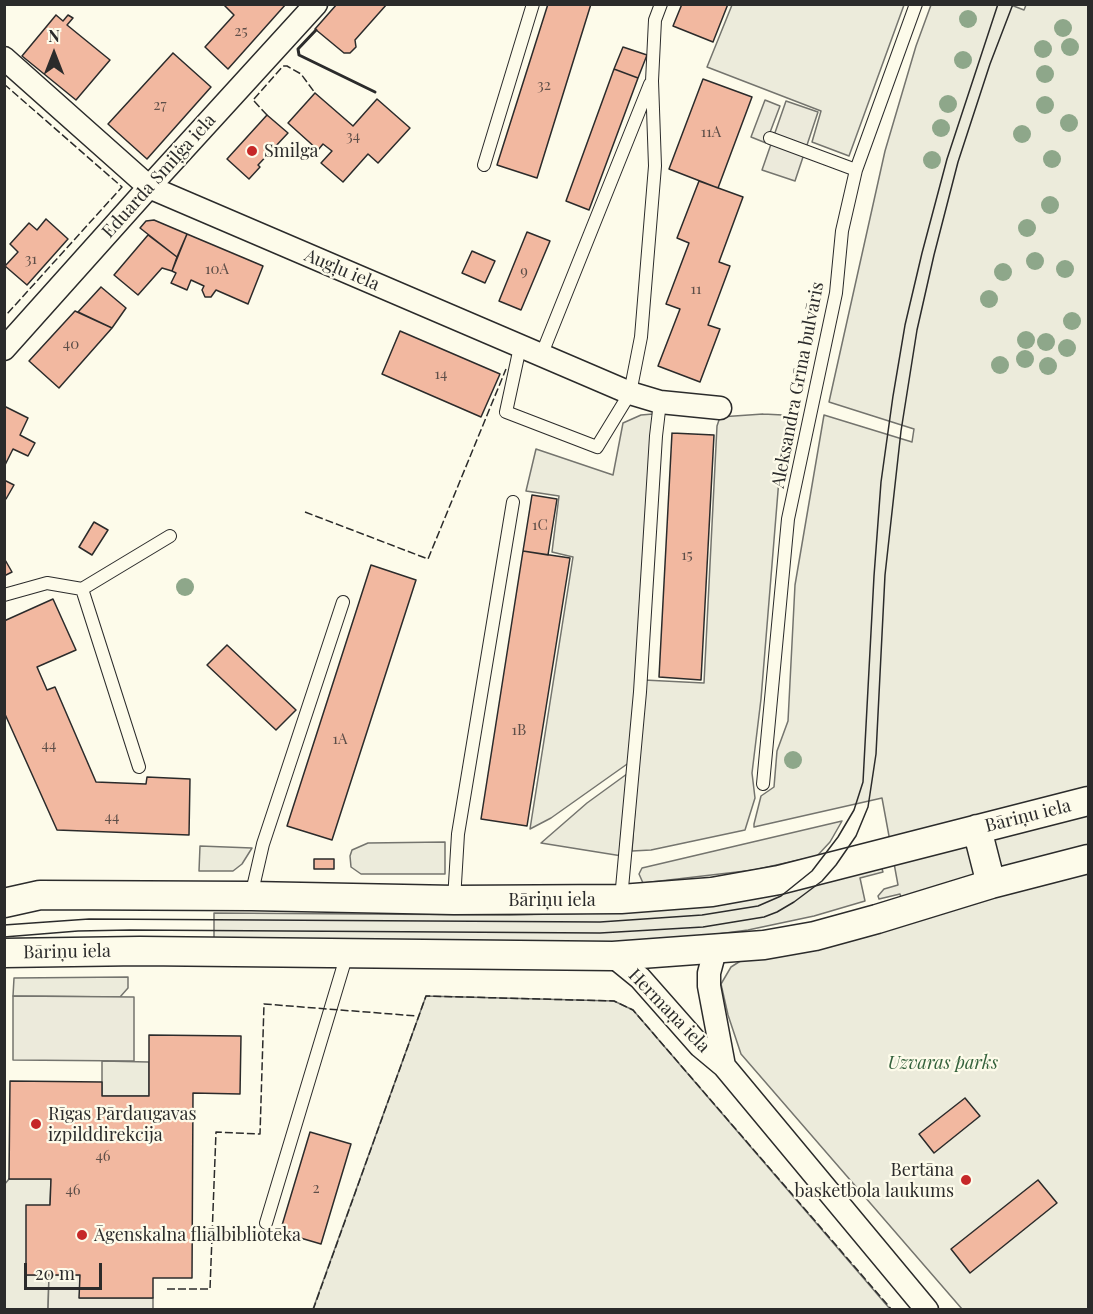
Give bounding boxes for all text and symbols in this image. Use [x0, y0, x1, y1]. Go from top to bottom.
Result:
house number: 25 [234, 22, 248, 40]
north arrow [24, 24, 84, 84]
text: N [48, 25, 60, 46]
house number: 32 [537, 76, 551, 94]
house number: 27 [153, 96, 167, 114]
street label: Eduarda Smiļģa iela [98, 110, 220, 242]
house number: 11A [701, 123, 721, 141]
house number: 34 [346, 127, 360, 145]
place label: Smilga [264, 140, 318, 162]
marker: Smilga [245, 144, 259, 158]
street label: Augļu iela [301, 245, 383, 295]
house number: 31 [25, 250, 37, 268]
house number: 10A [205, 260, 229, 278]
house number: 9 [520, 262, 528, 280]
house number: 11 [690, 280, 702, 298]
street label: Aleksandra Grīna bulvāris [767, 280, 829, 490]
house number: 40 [63, 335, 79, 353]
house number: 14 [435, 365, 447, 383]
house number: 1C [532, 516, 548, 534]
house number: 15 [681, 546, 693, 564]
house number: 1B [512, 721, 526, 739]
house number: 1A [333, 730, 347, 748]
house number: 44 [42, 736, 56, 754]
street label: Bāriņu iela [983, 795, 1073, 837]
house number: 44 [105, 808, 119, 826]
street label: Bāriņu iela [508, 889, 596, 911]
street label: Bāriņu iela [23, 940, 111, 964]
street label: Hermaņa iela [624, 965, 714, 1057]
park label: Uzvaras parks [888, 1052, 998, 1074]
place label: Rīgas Pārdaugavas izpilddirekcija [48, 1103, 197, 1146]
marker: Rīgas Pārdaugavas izpilddirekcija [29, 1117, 43, 1131]
house number: 46 [95, 1147, 111, 1165]
place label: Bertāna basketbola laukums [795, 1159, 954, 1202]
marker: Bertāna basketbola laukums [959, 1173, 973, 1187]
house number: 2 [312, 1179, 320, 1197]
house number: 46 [65, 1181, 81, 1199]
place label: Āgenskalna fliālbibliotēka [94, 1224, 301, 1246]
marker: Āgenskalna fliālbibliotēka [75, 1228, 89, 1242]
scale bar [27, 1251, 105, 1289]
text: 20 m [35, 1261, 75, 1285]

